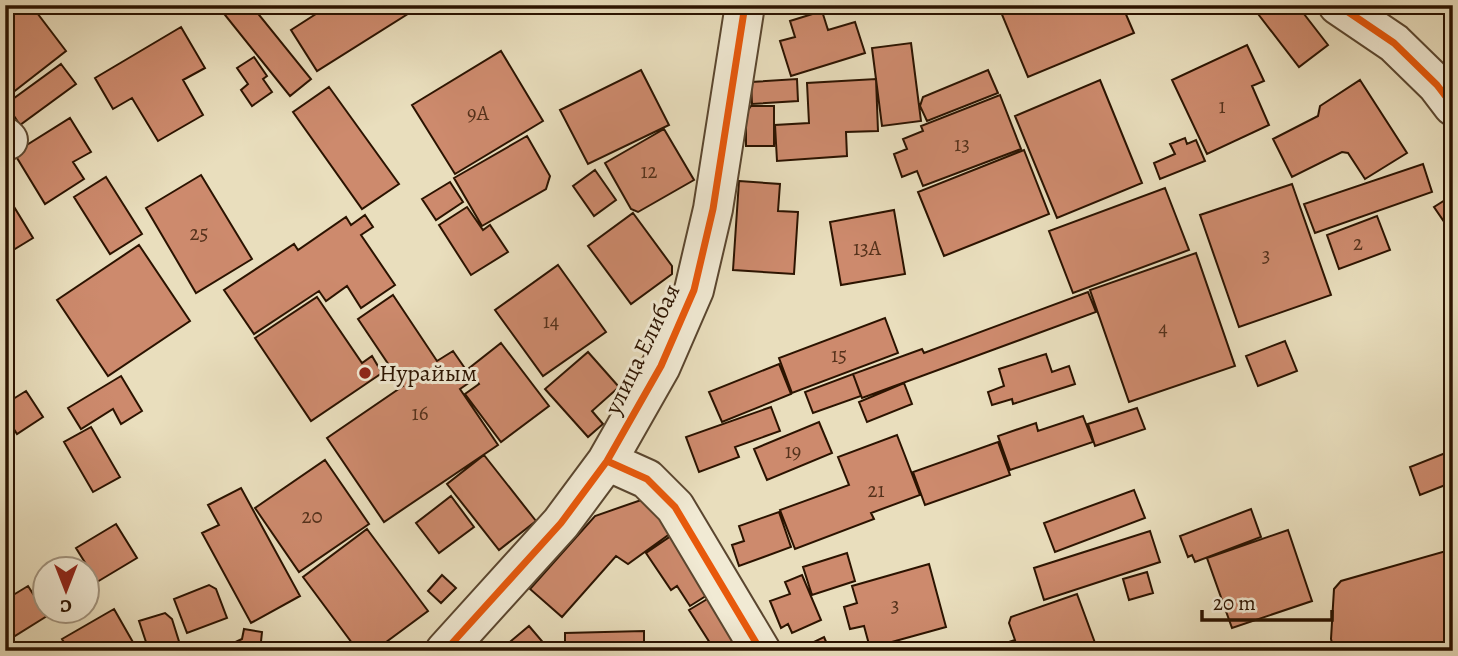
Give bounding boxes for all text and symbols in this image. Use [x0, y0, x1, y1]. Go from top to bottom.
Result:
house number: 1 [1218, 92, 1226, 120]
house number: 9А [467, 99, 490, 127]
house number: 13 [954, 130, 970, 158]
house number: 12 [640, 157, 658, 185]
house number: 25 [189, 219, 209, 247]
house number: 2 [1353, 229, 1363, 257]
house number: 13А [853, 234, 882, 262]
house number: 3 [1262, 241, 1270, 269]
street label: улица Елибая [596, 278, 687, 420]
house number: 14 [543, 307, 559, 335]
house number: 4 [1158, 314, 1168, 342]
house number: 15 [831, 341, 847, 369]
place label: Нурайым [379, 357, 477, 389]
marker: Нурайым [357, 365, 373, 381]
house number: 16 [412, 399, 429, 427]
house number: 19 [785, 437, 801, 465]
house number: 21 [867, 476, 885, 504]
house number: 20 [301, 502, 323, 530]
north arrow [32, 554, 102, 624]
scale bar [1202, 579, 1332, 623]
text: 20 m [1213, 589, 1256, 617]
house number: 3 [891, 591, 899, 619]
text: С [60, 593, 72, 619]

